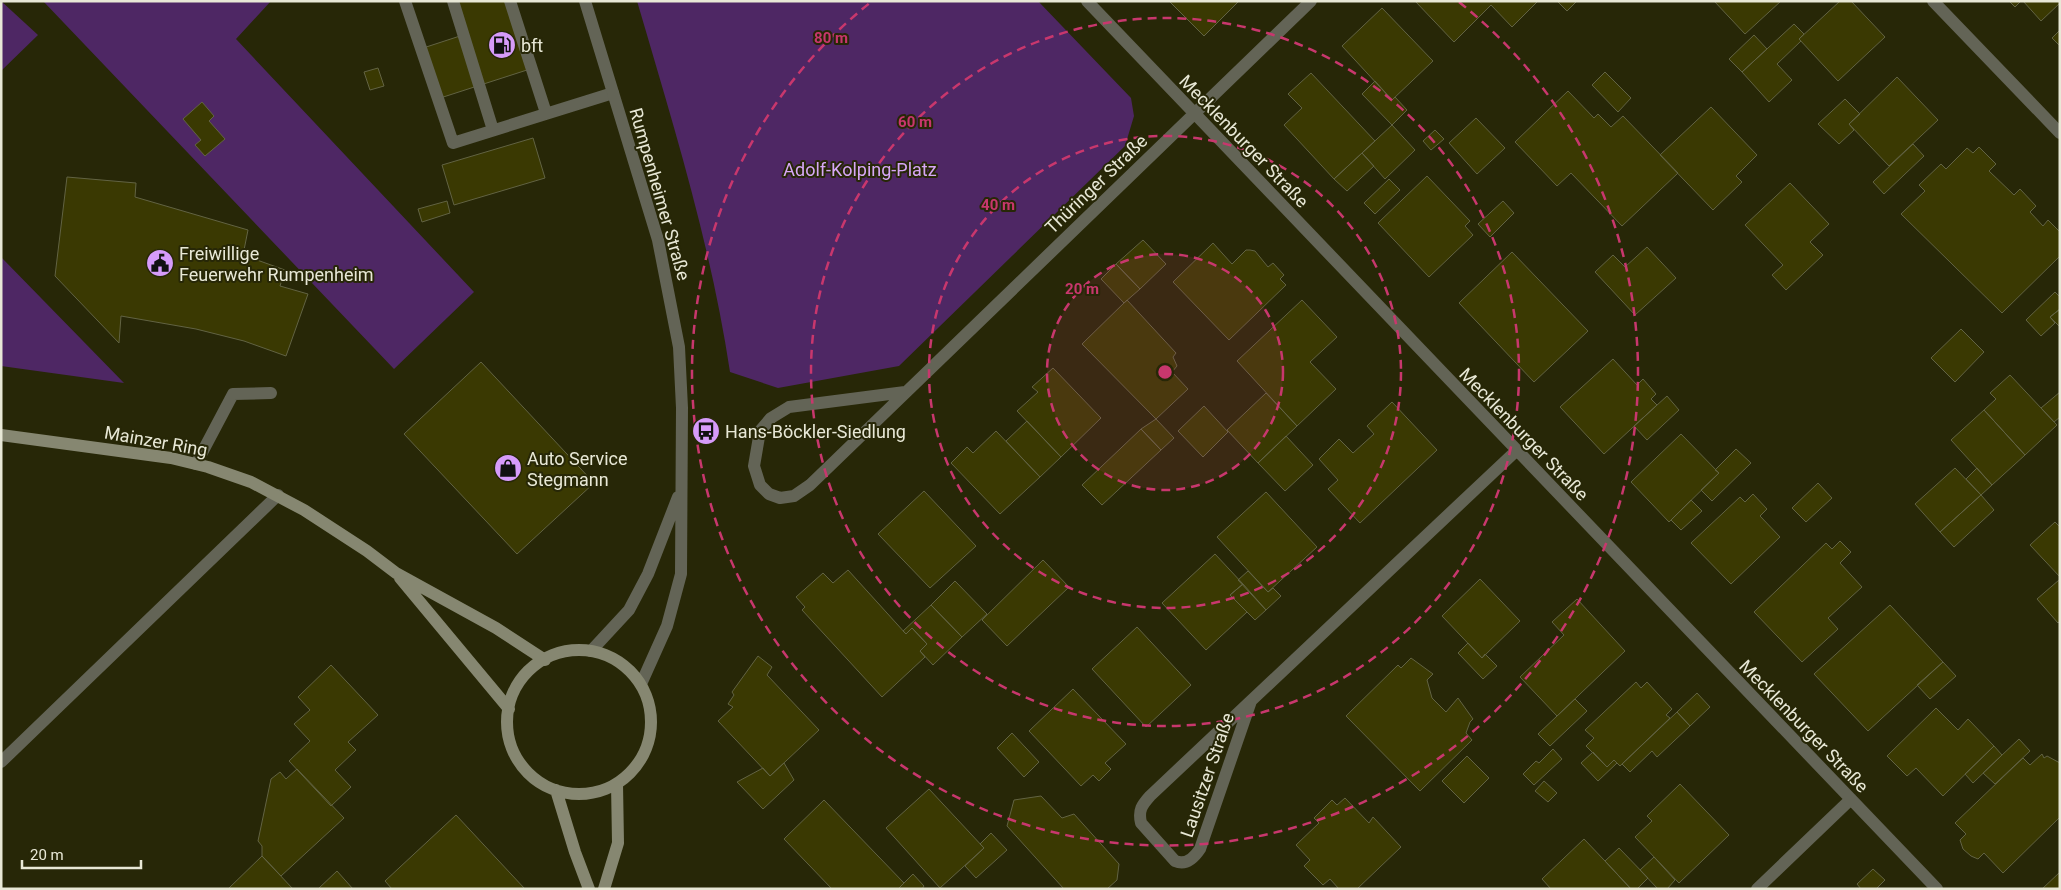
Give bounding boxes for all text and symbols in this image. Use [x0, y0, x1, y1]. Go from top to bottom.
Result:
text: 80 m [814, 29, 848, 47]
fuel station icon: bft [487, 30, 517, 60]
place label: bft [521, 35, 543, 56]
street label: Mecklenburger Straße [1175, 70, 1313, 212]
street label: Rumpenheimer Straße [625, 105, 695, 283]
text: 60 m [898, 113, 932, 131]
street label: Thüringer Straße [1041, 130, 1151, 238]
park label: Adolf-Kolping-Platz [783, 159, 937, 180]
text: 40 m [981, 196, 1015, 214]
place label: Freiwillige Feuerwehr Rumpenheim [179, 243, 374, 285]
public building icon: Freiwillige Feuerwehr Rumpenheim [145, 248, 175, 278]
text: 20 m [1065, 280, 1099, 298]
centre of rings [1156, 363, 1174, 381]
street label: Mecklenburger Straße [1455, 363, 1593, 505]
bus stop icon: Hans-Böckler-Siedlung [691, 416, 721, 446]
place label: Hans-Böckler-Siedlung [725, 421, 906, 442]
street label: Mainzer Ring [103, 422, 209, 460]
place label: Auto Service Stegmann [527, 448, 628, 490]
shop icon: Auto Service Stegmann [493, 453, 523, 483]
street label: Mecklenburger Straße [1735, 655, 1873, 797]
street label: Lausitzer Straße [1176, 710, 1238, 840]
scale bar [22, 838, 141, 870]
text: 20 m [30, 846, 64, 864]

